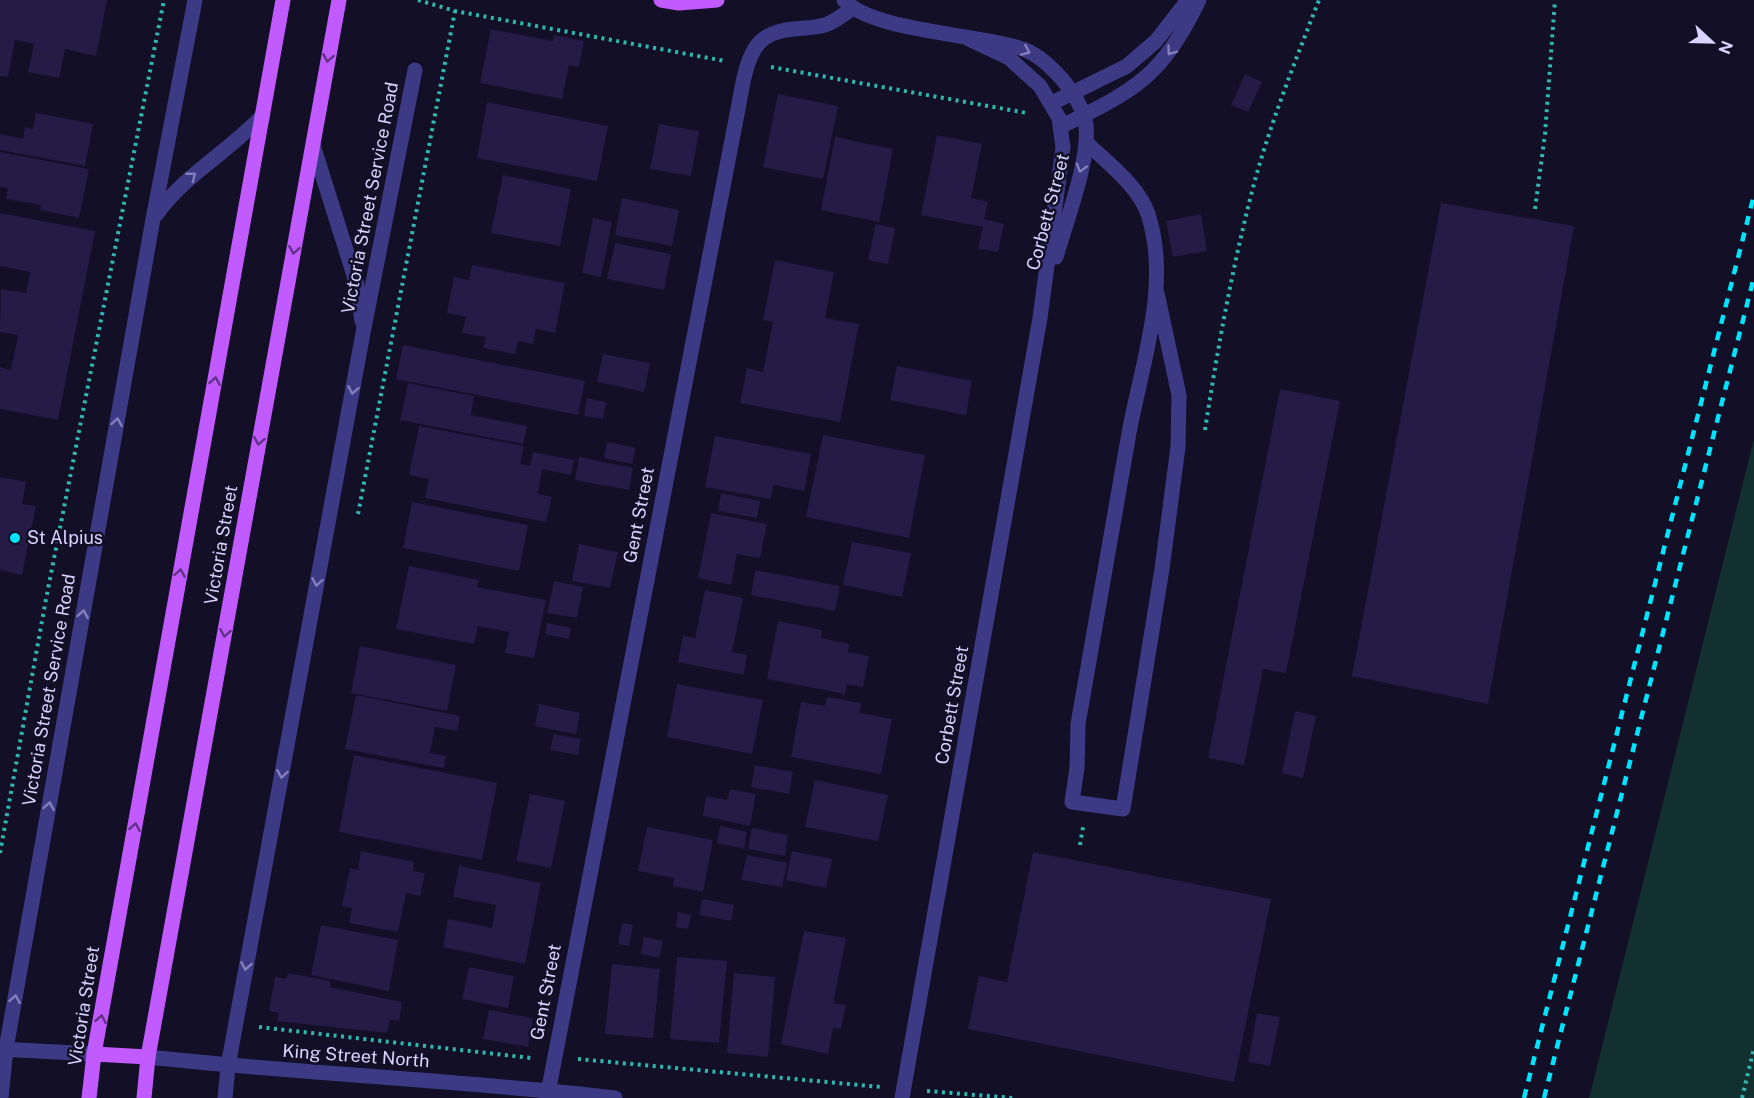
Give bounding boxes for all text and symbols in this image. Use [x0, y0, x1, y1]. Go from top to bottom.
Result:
north arrow [1682, 12, 1742, 72]
text: N [1714, 38, 1737, 57]
one-way arrow [1019, 43, 1030, 55]
one-way arrow [1167, 45, 1178, 56]
one-way arrow [323, 53, 335, 62]
street label: Victoria Street Service Road [337, 80, 402, 316]
street label: Corbett Street [1022, 151, 1073, 273]
one-way arrow [1076, 162, 1088, 173]
one-way arrow [185, 173, 196, 184]
one-way arrow [288, 244, 301, 254]
one-way arrow [208, 377, 221, 387]
one-way arrow [347, 385, 360, 395]
one-way arrow [110, 418, 122, 427]
one-way arrow [254, 437, 266, 446]
street label: Gent Street [619, 465, 658, 565]
street label: Victoria Street [200, 483, 241, 606]
place label: St Alpius [27, 527, 103, 548]
marker: St Alpius [8, 531, 22, 545]
one-way arrow [174, 569, 186, 578]
street label: Victoria Street Service Road [18, 572, 79, 808]
one-way arrow [311, 577, 324, 587]
one-way arrow [76, 610, 88, 619]
one-way arrow [219, 628, 232, 638]
street label: Corbett Street [931, 644, 972, 766]
one-way arrow [276, 769, 289, 779]
one-way arrow [42, 802, 55, 812]
one-way arrow [128, 823, 141, 833]
street label: Gent Street [526, 942, 565, 1042]
street label: Victoria Street [64, 944, 103, 1067]
one-way arrow [240, 960, 253, 970]
one-way arrow [8, 994, 21, 1004]
one-way arrow [94, 1015, 106, 1024]
street label: King Street North [282, 1040, 430, 1071]

